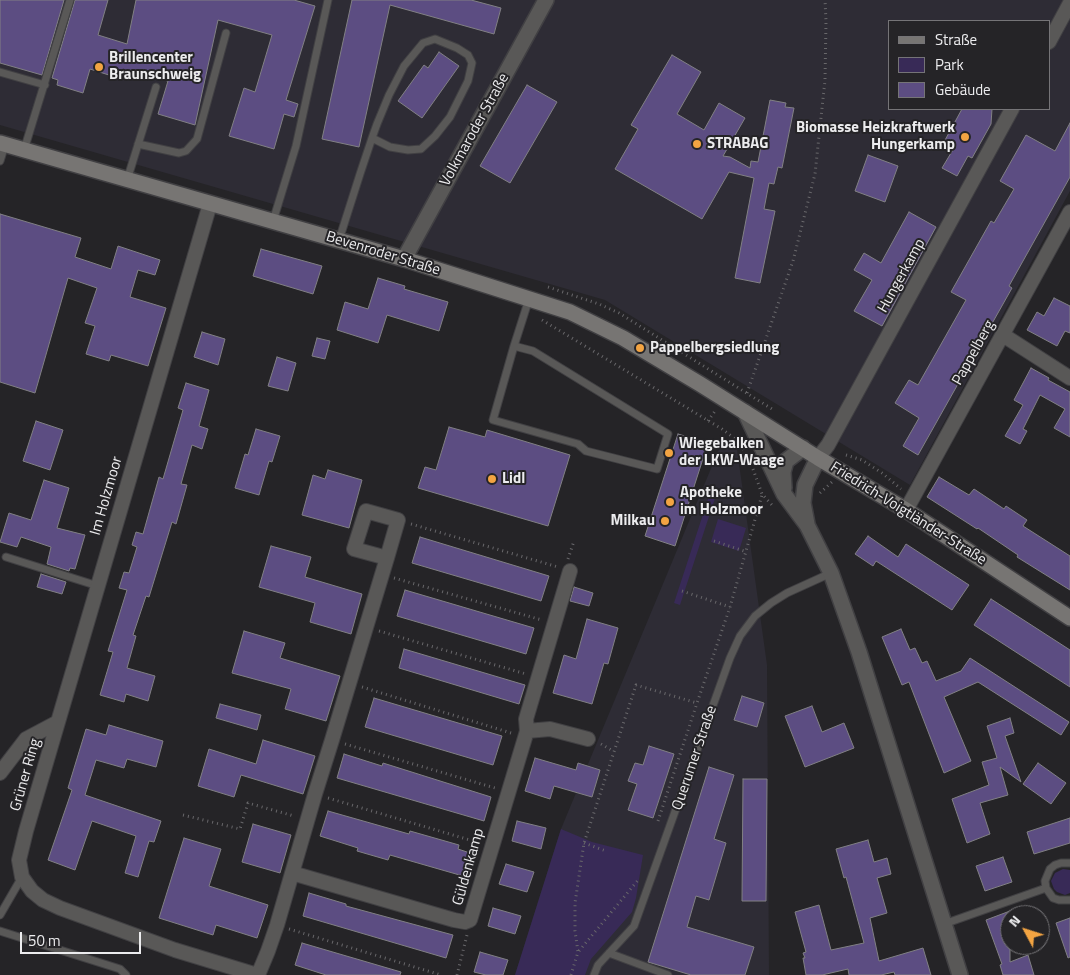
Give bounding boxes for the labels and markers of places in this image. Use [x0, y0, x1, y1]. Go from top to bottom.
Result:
place label: Brillencenter Braunschweig [109, 49, 201, 84]
marker: Brillencenter Braunschweig [93, 61, 105, 73]
place label: Biomasse Heizkraftwerk Hungerkamp [796, 119, 955, 154]
marker: Biomasse Heizkraftwerk Hungerkamp [959, 131, 971, 143]
place label: STRABAG [707, 135, 768, 153]
marker: STRABAG [691, 138, 703, 150]
place label: Pappelbergsiedlung [650, 339, 779, 357]
marker: Pappelbergsiedlung [634, 342, 646, 354]
place label: Wiegebalken der LKW-Waage [679, 435, 784, 470]
marker: Wiegebalken der LKW-Waage [663, 447, 675, 459]
place label: Lidl [502, 470, 525, 488]
marker: Lidl [486, 473, 498, 485]
place label: Apotheke im Holzmoor [680, 484, 763, 519]
marker: Apotheke im Holzmoor [664, 496, 676, 508]
place label: Milkau [611, 512, 655, 530]
marker: Milkau [659, 515, 671, 527]

